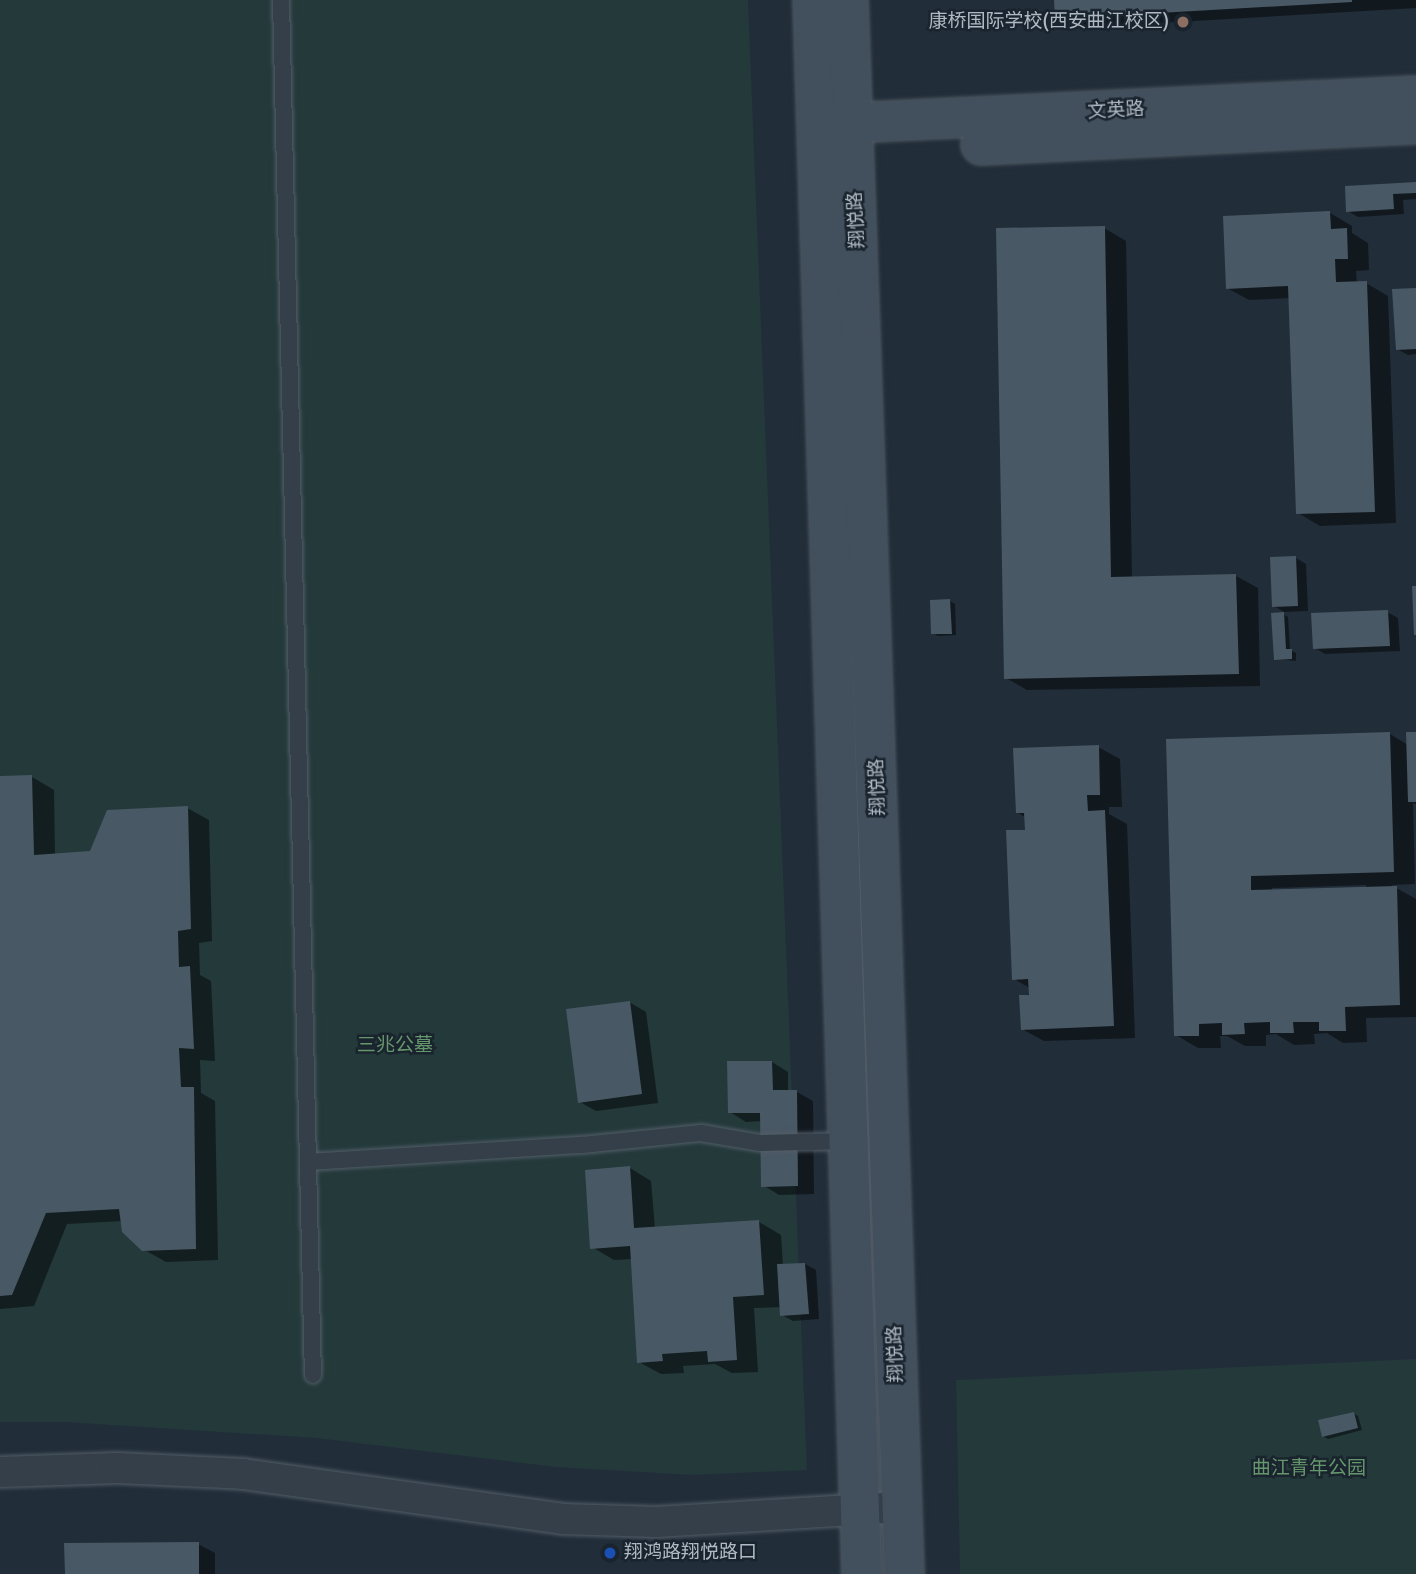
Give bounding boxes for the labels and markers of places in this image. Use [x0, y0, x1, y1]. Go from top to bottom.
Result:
place label: 康桥国际学校(西安曲江校区) [928, 11, 1169, 33]
marker: 康桥国际学校(西安曲江校区) [1175, 14, 1191, 30]
place label: 翔鸿路翔悦路口 [624, 1542, 757, 1564]
marker: 翔鸿路翔悦路口 [602, 1545, 618, 1561]

